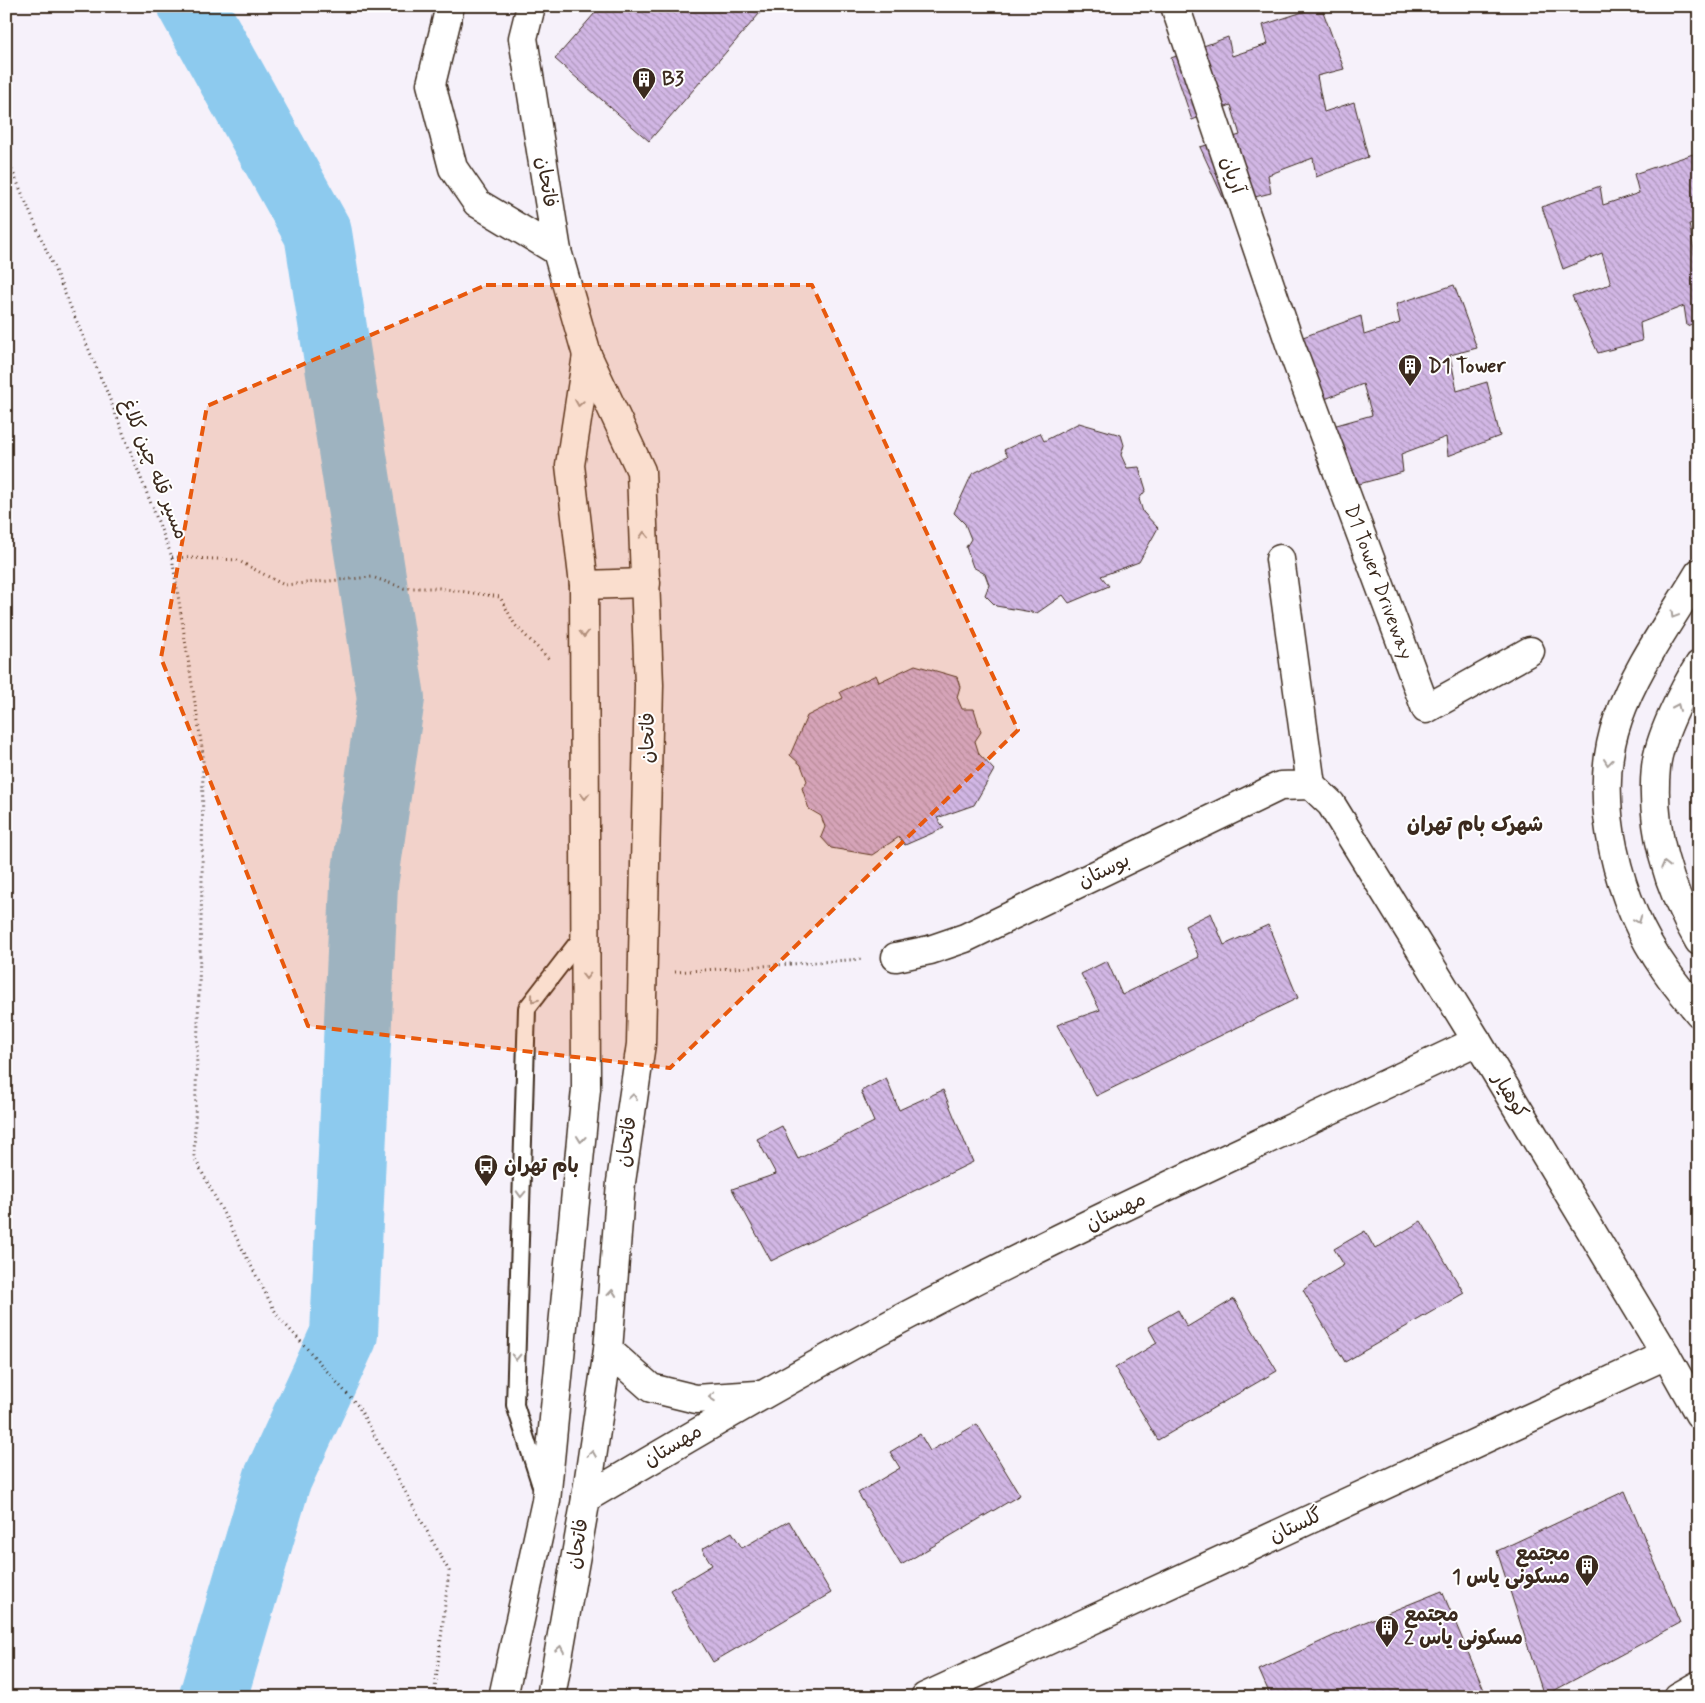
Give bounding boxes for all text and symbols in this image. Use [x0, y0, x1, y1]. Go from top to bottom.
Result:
building icon: B3 [631, 66, 657, 100]
place label: B3 [662, 66, 685, 93]
street label: آریان [1213, 153, 1251, 198]
street label: فاتحان [529, 155, 563, 209]
building icon: D1 Tower [1397, 353, 1423, 387]
place label: D1 Tower [1428, 353, 1506, 380]
street label: مسیر قله چین کلاغ [113, 394, 195, 544]
one-way arrow [575, 399, 585, 407]
street label: D1 Tower Driveway [1338, 501, 1420, 663]
one-way arrow [639, 530, 650, 538]
one-way arrow [1670, 609, 1680, 618]
one-way arrow [579, 630, 589, 638]
one-way arrow [1670, 703, 1681, 712]
street label: فاتحان [634, 712, 662, 764]
one-way arrow [1603, 758, 1614, 766]
one-way arrow [579, 793, 590, 801]
district label: شهرک بام تهران [1407, 811, 1543, 840]
street label: بوستان [1074, 847, 1134, 895]
one-way arrow [1661, 861, 1671, 870]
one-way arrow [1632, 915, 1642, 924]
one-way arrow [580, 973, 591, 981]
one-way arrow [531, 993, 539, 1002]
street label: کوهیار [1485, 1066, 1534, 1124]
one-way arrow [627, 1092, 638, 1100]
street label: فاتحان [610, 1115, 644, 1169]
one-way arrow [576, 1135, 587, 1143]
bus stop icon: بام تهران [473, 1153, 499, 1187]
place label: بام تهران [504, 1153, 579, 1180]
street label: مهستان [1081, 1186, 1151, 1238]
one-way arrow [516, 1190, 526, 1198]
one-way arrow [607, 1289, 618, 1297]
one-way arrow [511, 1353, 521, 1361]
one-way arrow [708, 1392, 716, 1403]
street label: مهستان [639, 1418, 707, 1474]
one-way arrow [587, 1450, 597, 1458]
street label: گلستان [1265, 1502, 1327, 1550]
street label: فاتحان [560, 1517, 596, 1571]
place label: مجتمع مسکونی یاس 1 [1452, 1541, 1570, 1591]
building icon: مجتمع مسکونی یاس 1 [1574, 1553, 1600, 1587]
place label: مجتمع مسکونی یاس 2 [1404, 1602, 1523, 1652]
building icon: مجتمع مسکونی یاس 2 [1374, 1614, 1400, 1648]
one-way arrow [555, 1645, 565, 1653]

